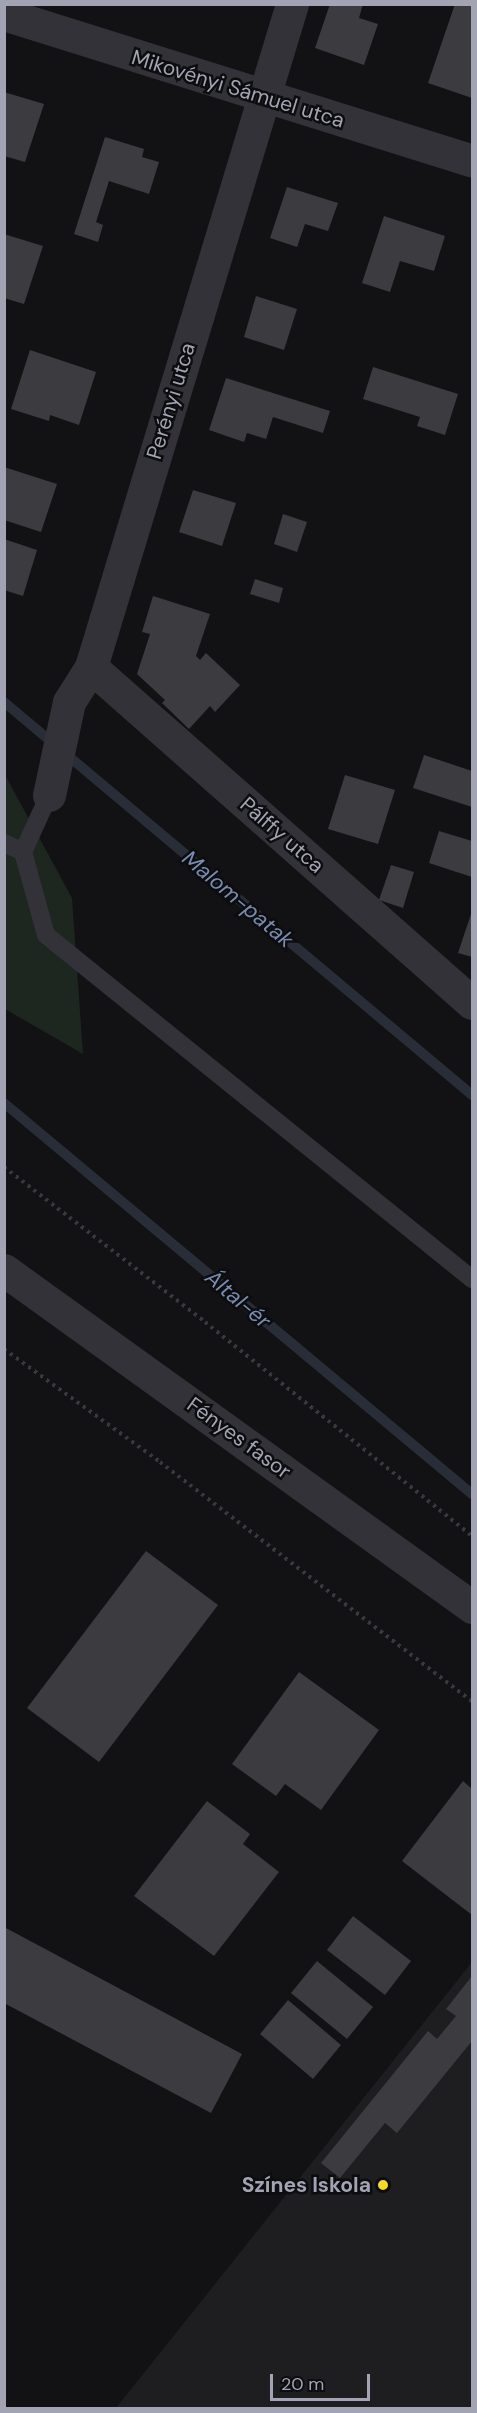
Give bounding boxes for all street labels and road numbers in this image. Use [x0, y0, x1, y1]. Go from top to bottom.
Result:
street label: Mikovényi Sámuel utca [129, 45, 347, 133]
street label: Perényi utca [141, 340, 201, 462]
street label: Pálffy utca [235, 792, 329, 878]
street label: Fényes fasor [182, 1392, 296, 1484]

